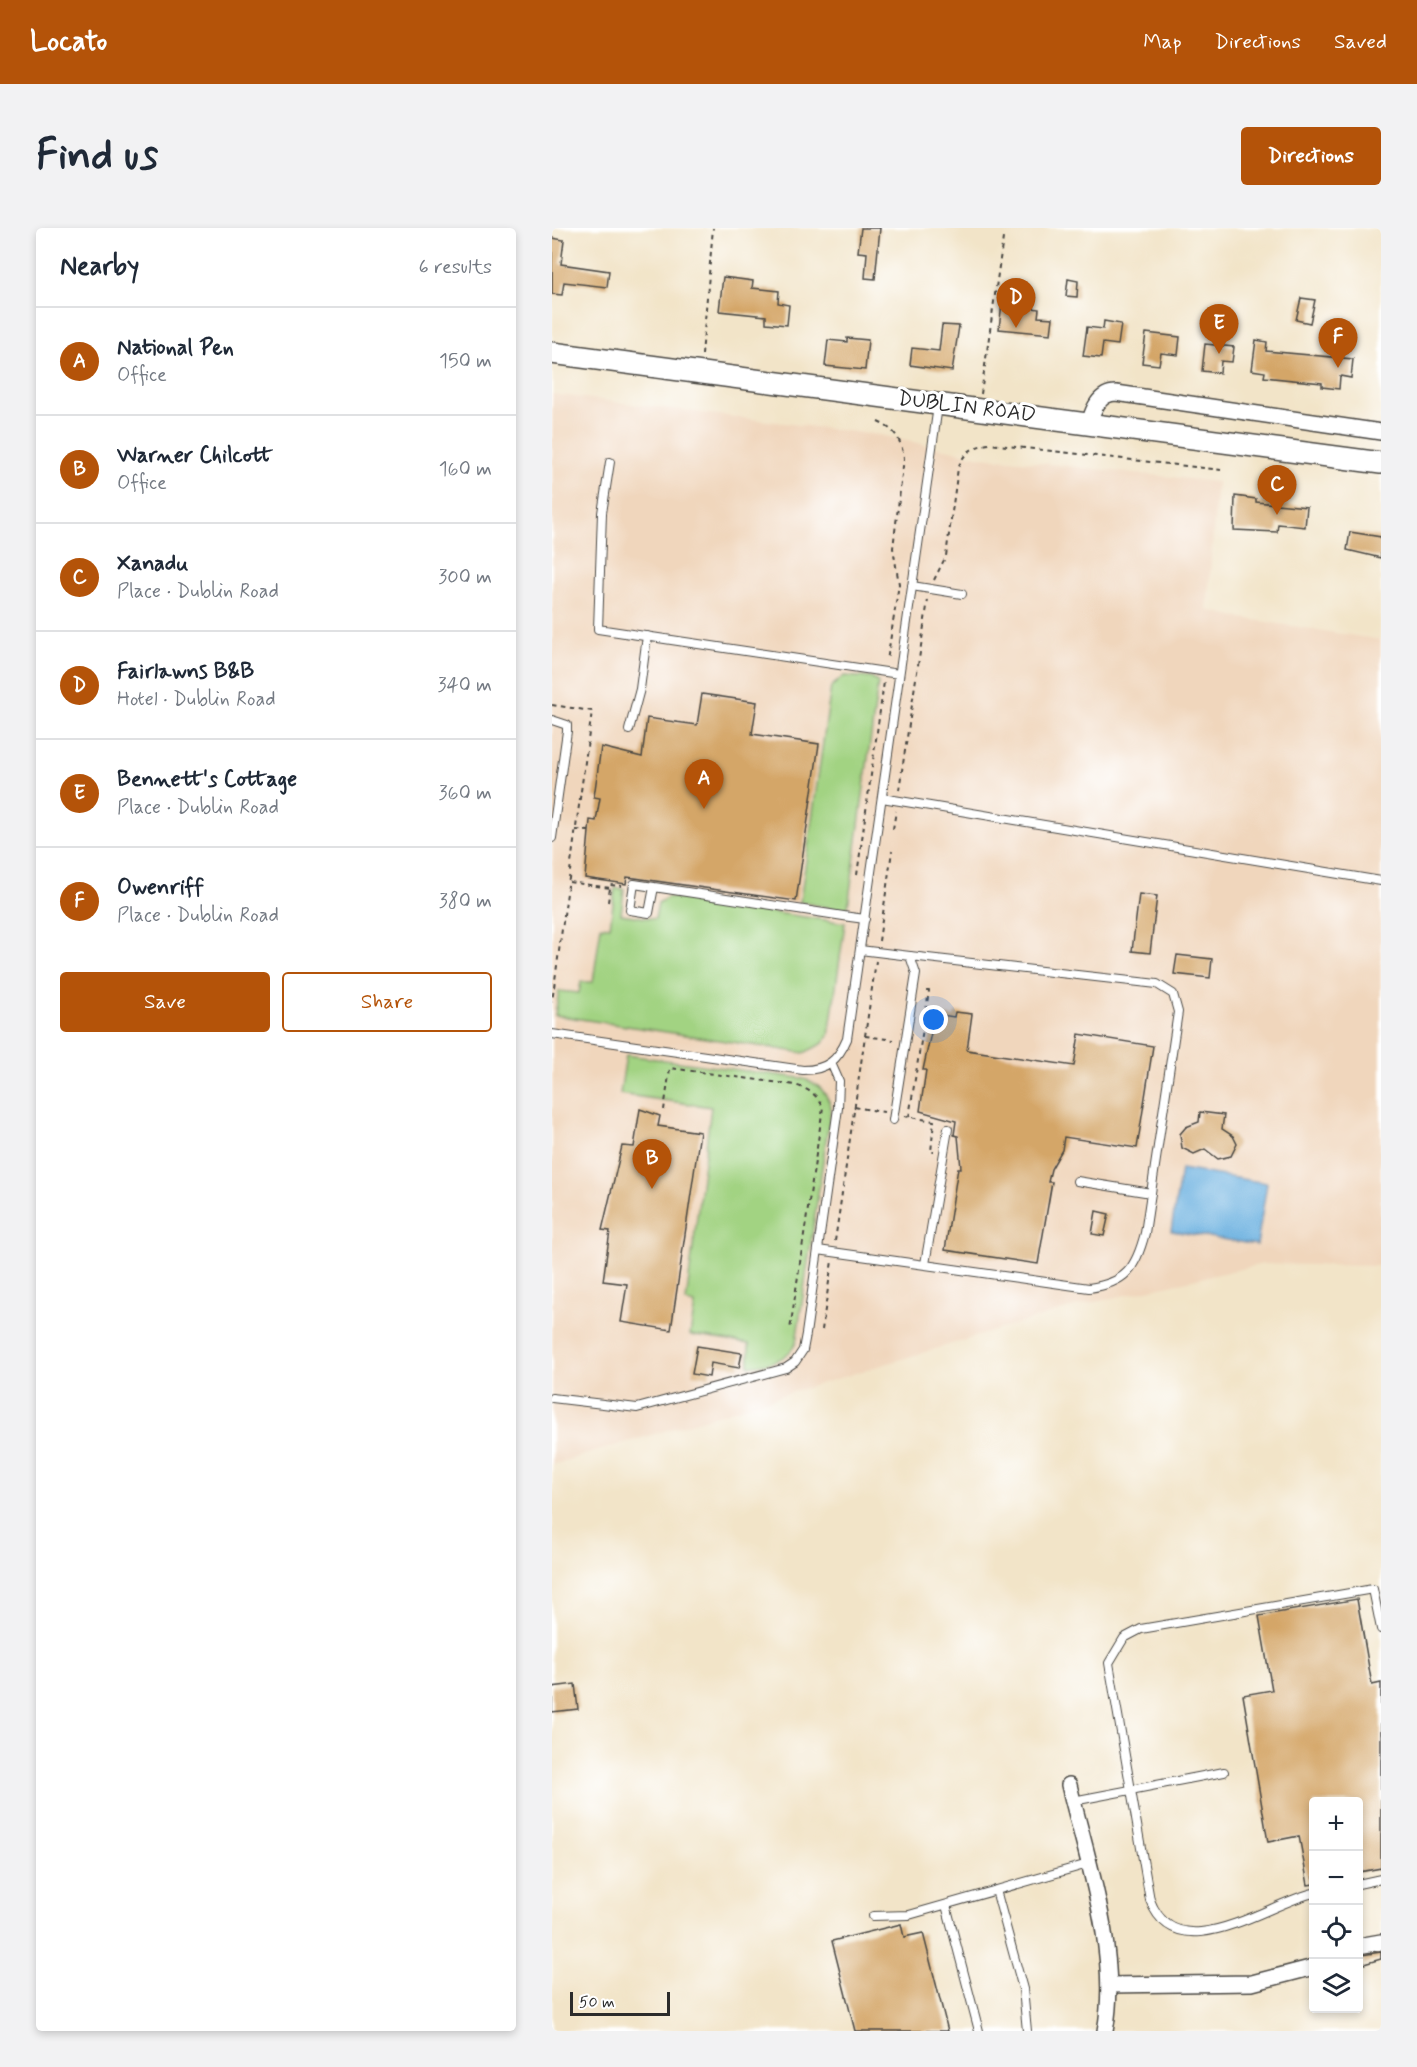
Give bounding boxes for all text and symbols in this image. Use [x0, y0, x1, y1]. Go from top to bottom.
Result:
text: Locato [30, 24, 107, 61]
text: Map [1143, 28, 1182, 56]
text: Directions [1215, 28, 1301, 56]
text: Saved [1334, 28, 1387, 56]
button: Directions [1241, 127, 1381, 185]
text: Find us [36, 129, 158, 184]
text: Nearby [60, 250, 139, 284]
text: 6 results [419, 254, 492, 281]
pin: D [996, 279, 1036, 328]
pin: E [1200, 304, 1238, 354]
pin: F [1318, 318, 1358, 368]
text: National Pen [117, 334, 234, 362]
text: A [73, 348, 86, 375]
text: 150 m [439, 348, 492, 375]
text: Office [117, 362, 167, 389]
street label: DUBLIN ROAD [896, 385, 1038, 429]
text: Warner Chilcott [117, 442, 273, 470]
text: B [73, 456, 86, 483]
text: 160 m [439, 456, 492, 483]
pin: C [1258, 466, 1296, 515]
text: Office [117, 470, 167, 497]
text: Xanadu [117, 550, 188, 578]
text: C [72, 564, 87, 591]
text: 300 m [438, 564, 492, 591]
text: Place · Dublin Road [117, 578, 279, 605]
text: Fairlawns B&B [117, 658, 254, 686]
text: D [73, 672, 86, 699]
text: 340 m [437, 672, 492, 699]
text: Hotel · Dublin Road [117, 686, 276, 713]
pin: A [684, 760, 724, 809]
text: Bennett's Cottage [117, 766, 297, 794]
text: E [74, 780, 85, 807]
text: 360 m [439, 780, 492, 807]
text: Place · Dublin Road [117, 794, 279, 821]
text: Owenriff [117, 874, 204, 902]
text: F [74, 888, 85, 915]
text: 380 m [439, 888, 492, 915]
text: Place · Dublin Road [117, 902, 279, 929]
button: Save [60, 972, 270, 1032]
button: Share [282, 972, 492, 1032]
your location [919, 1005, 948, 1034]
pin: B [632, 1140, 672, 1189]
map controls [1309, 1797, 1363, 2013]
button: + [1309, 1797, 1363, 1851]
button: − [1309, 1851, 1363, 1905]
button: locate [1309, 1905, 1363, 1959]
button: layers [1309, 1959, 1363, 2013]
scale bar [570, 1989, 670, 2016]
text: 50 m [579, 1992, 615, 2013]

